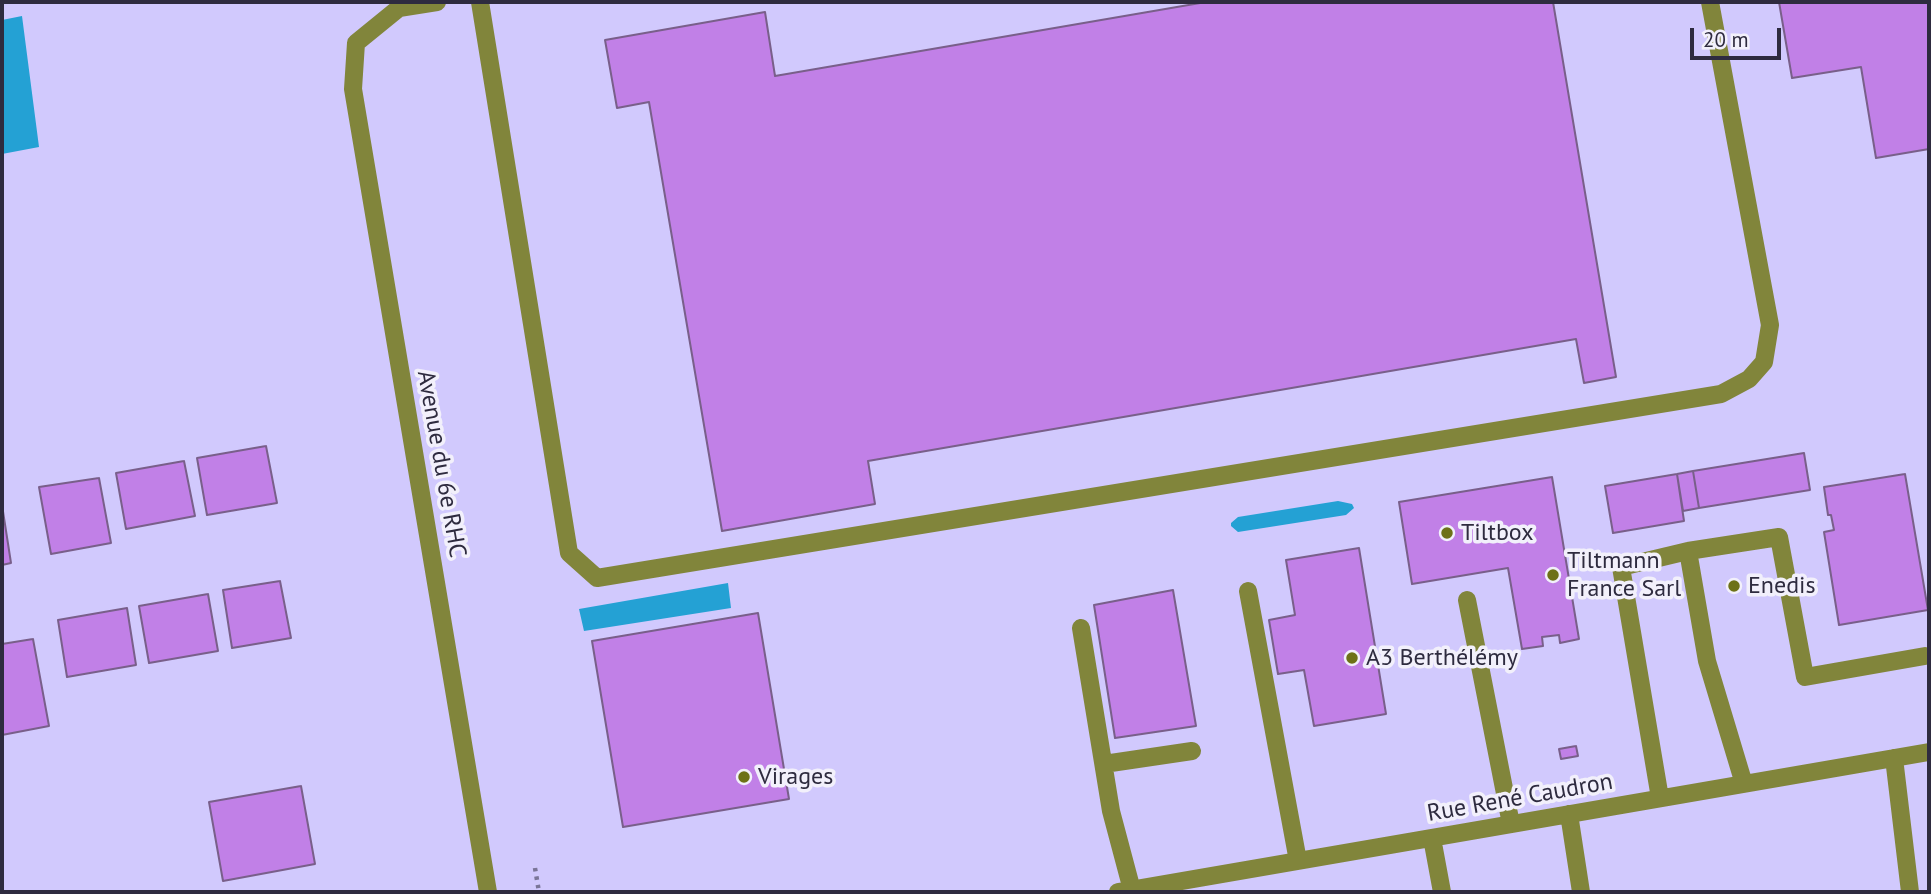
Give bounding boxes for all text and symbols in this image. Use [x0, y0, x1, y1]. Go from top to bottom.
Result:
scale bar [1693, 14, 1784, 58]
text: 20 m [1703, 26, 1749, 53]
street label: Avenue du 6e RHC [410, 368, 472, 560]
place label: Tiltbox [1461, 519, 1534, 547]
marker: Tiltbox [1439, 525, 1455, 541]
place label: Tiltmann France Sarl [1567, 547, 1681, 603]
marker: Tiltmann France Sarl [1545, 567, 1561, 583]
place label: Enedis [1748, 572, 1816, 600]
marker: Enedis [1726, 578, 1742, 594]
place label: A3 Berthélémy [1366, 644, 1518, 672]
marker: A3 Berthélémy [1344, 650, 1360, 666]
place label: Virages [758, 763, 833, 791]
street label: Rue René Caudron [1425, 768, 1615, 828]
marker: Virages [736, 769, 752, 785]

